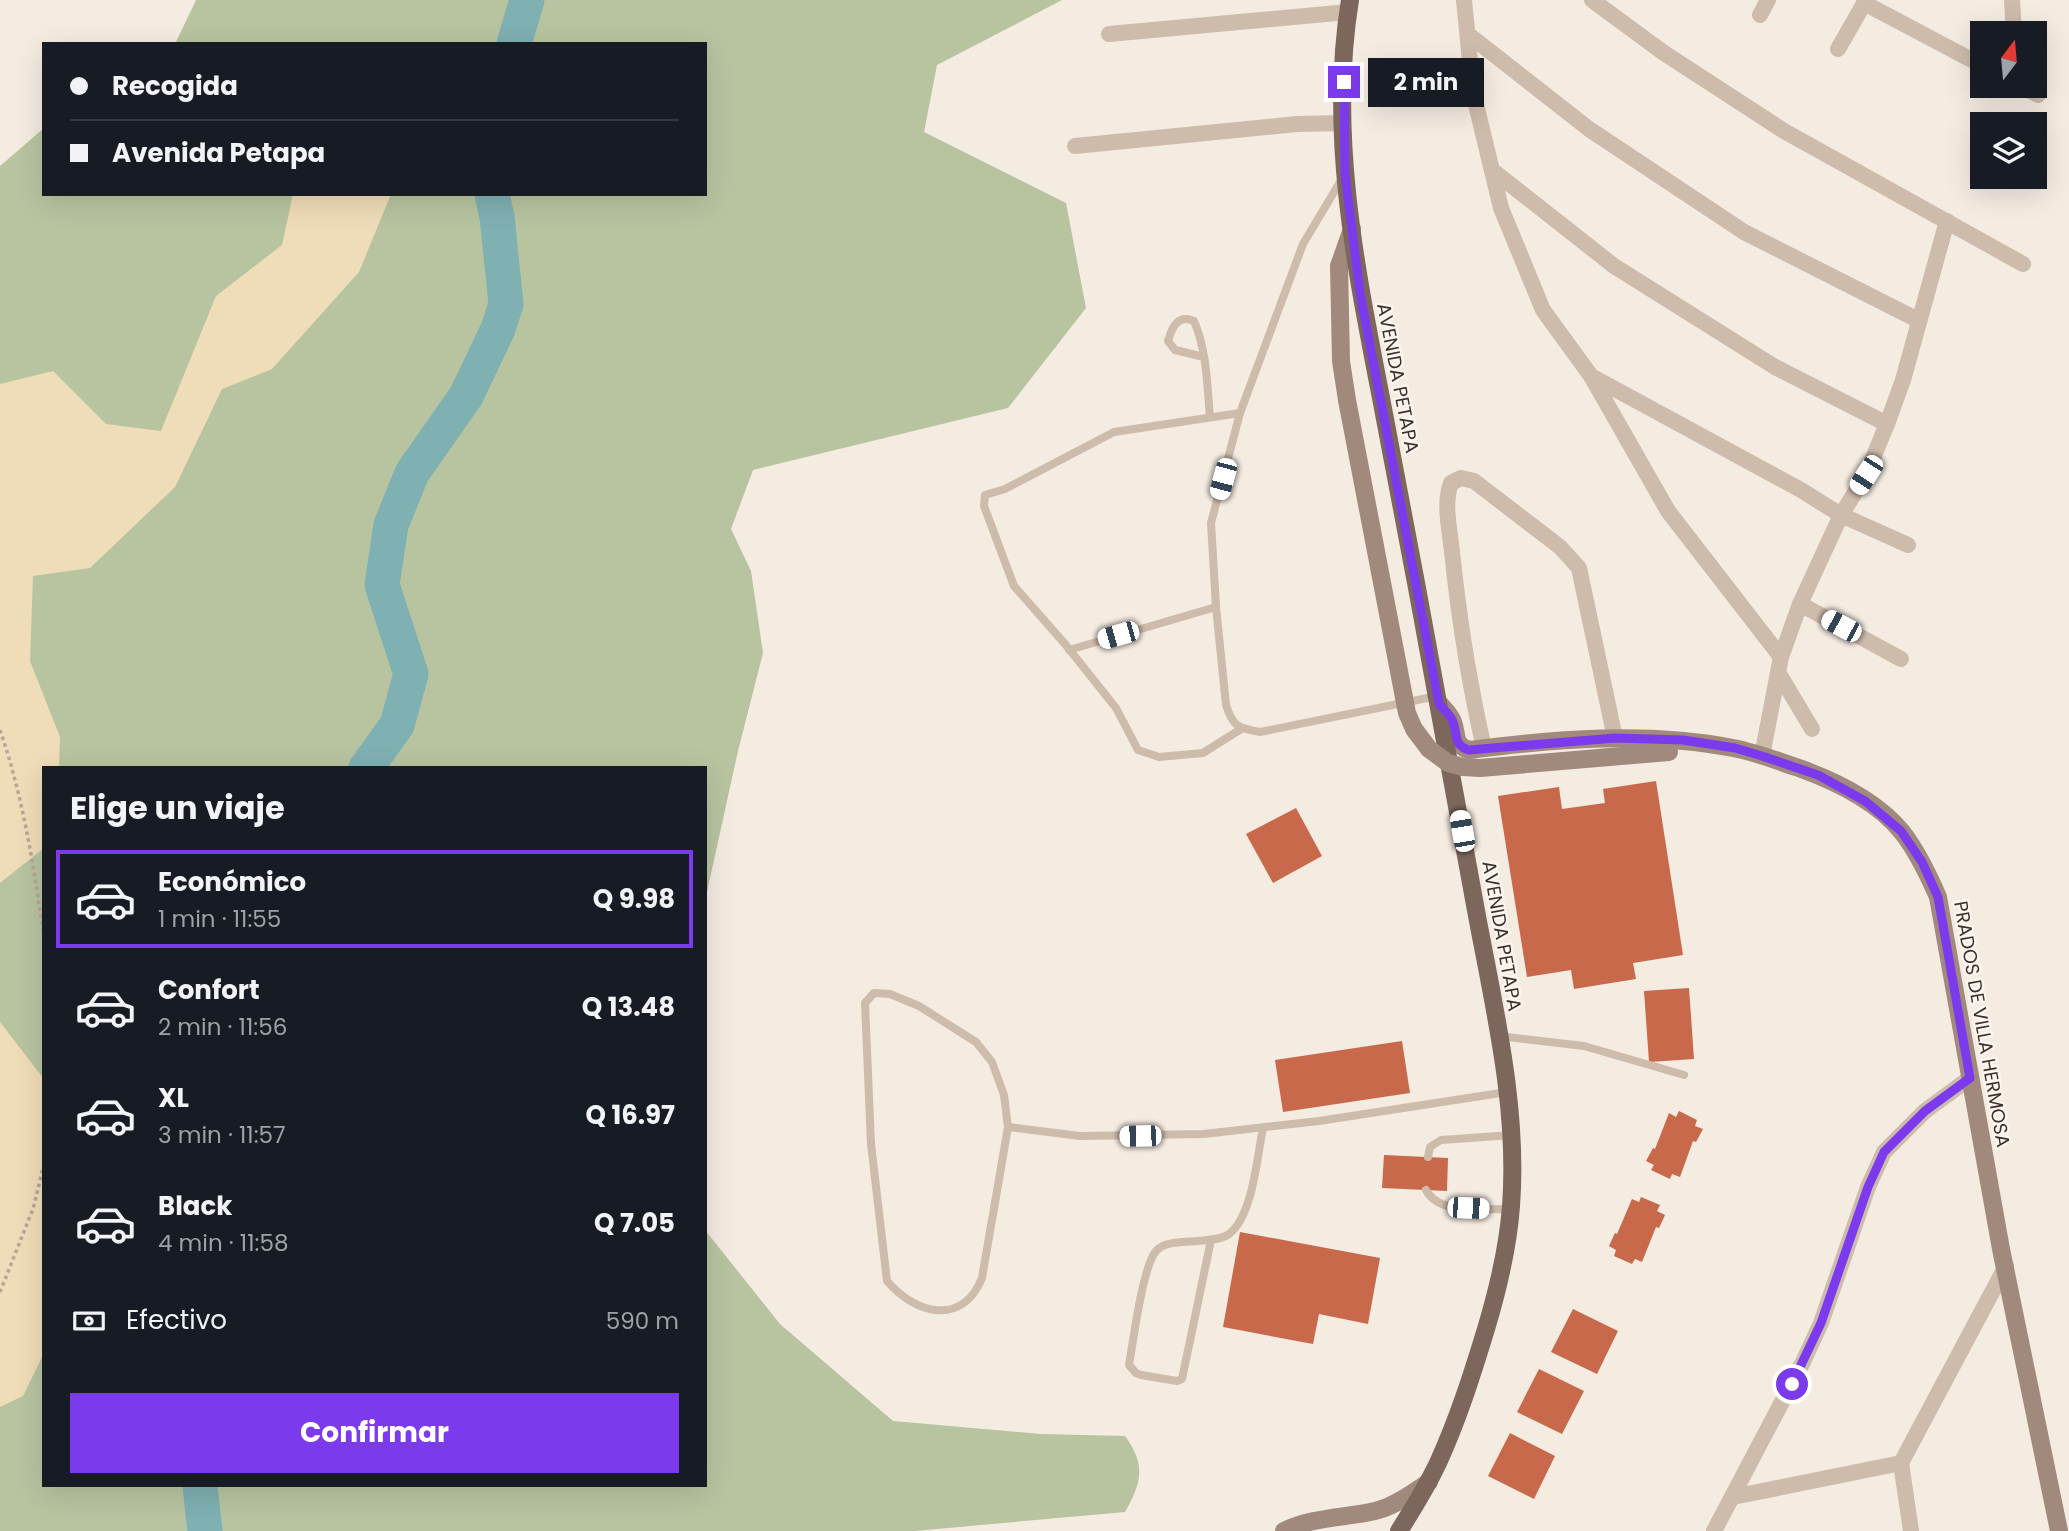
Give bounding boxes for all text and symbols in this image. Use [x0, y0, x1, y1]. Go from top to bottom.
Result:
north arrow [1970, 21, 2048, 98]
map controls [1970, 21, 2047, 189]
callout: 2 min [1368, 57, 1484, 106]
route end [1328, 66, 1360, 98]
text: 2 min [1394, 66, 1458, 98]
text: Recogida [112, 68, 238, 104]
button: layers [1970, 112, 2047, 189]
text: Avenida Petapa [112, 135, 325, 171]
street label: AVENIDA PETAPA [1370, 301, 1426, 456]
car [1846, 452, 1887, 498]
car [1208, 456, 1239, 502]
car [1818, 607, 1865, 645]
car [1095, 619, 1142, 651]
text: Elige un viaje [70, 785, 285, 830]
car [1449, 808, 1476, 854]
street label: AVENIDA PETAPA [1475, 859, 1529, 1014]
text: Económico [158, 864, 306, 900]
icon: car [74, 868, 137, 931]
text: Q 9.98 [593, 881, 675, 917]
street label: PRADOS DE VILLA HERMOSA [1947, 899, 2017, 1149]
text: 1 min · 11:55 [158, 903, 281, 935]
text: Confort [158, 972, 260, 1008]
icon: car [74, 976, 137, 1039]
text: Q 13.48 [582, 989, 675, 1025]
text: 2 min · 11:56 [158, 1011, 287, 1043]
text: XL [158, 1080, 189, 1116]
icon: car [74, 1084, 137, 1147]
text: Q 16.97 [585, 1097, 675, 1133]
text: 3 min · 11:57 [158, 1119, 286, 1151]
car [1119, 1125, 1162, 1147]
text: Black [158, 1188, 232, 1224]
icon: car [74, 1192, 137, 1255]
car [1447, 1197, 1490, 1219]
text: Q 7.05 [594, 1205, 675, 1241]
text: 4 min · 11:58 [158, 1227, 288, 1259]
icon: cash [70, 1302, 108, 1340]
text: Efectivo [126, 1302, 227, 1338]
text: 590 m [606, 1305, 679, 1337]
route start [1776, 1368, 1808, 1400]
button: Confirmar [70, 1393, 679, 1473]

